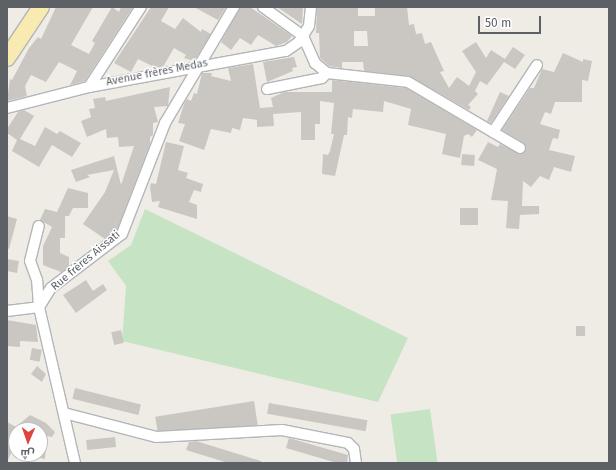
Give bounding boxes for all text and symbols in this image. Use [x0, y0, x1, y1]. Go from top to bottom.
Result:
scale bar [480, 8, 543, 34]
text: 50 m [485, 16, 511, 30]
street label: Avenue frères Medas [105, 57, 209, 89]
street label: Rue frères Aissati [49, 228, 123, 294]
north arrow [8, 422, 48, 462]
text: ش [20, 447, 35, 460]

